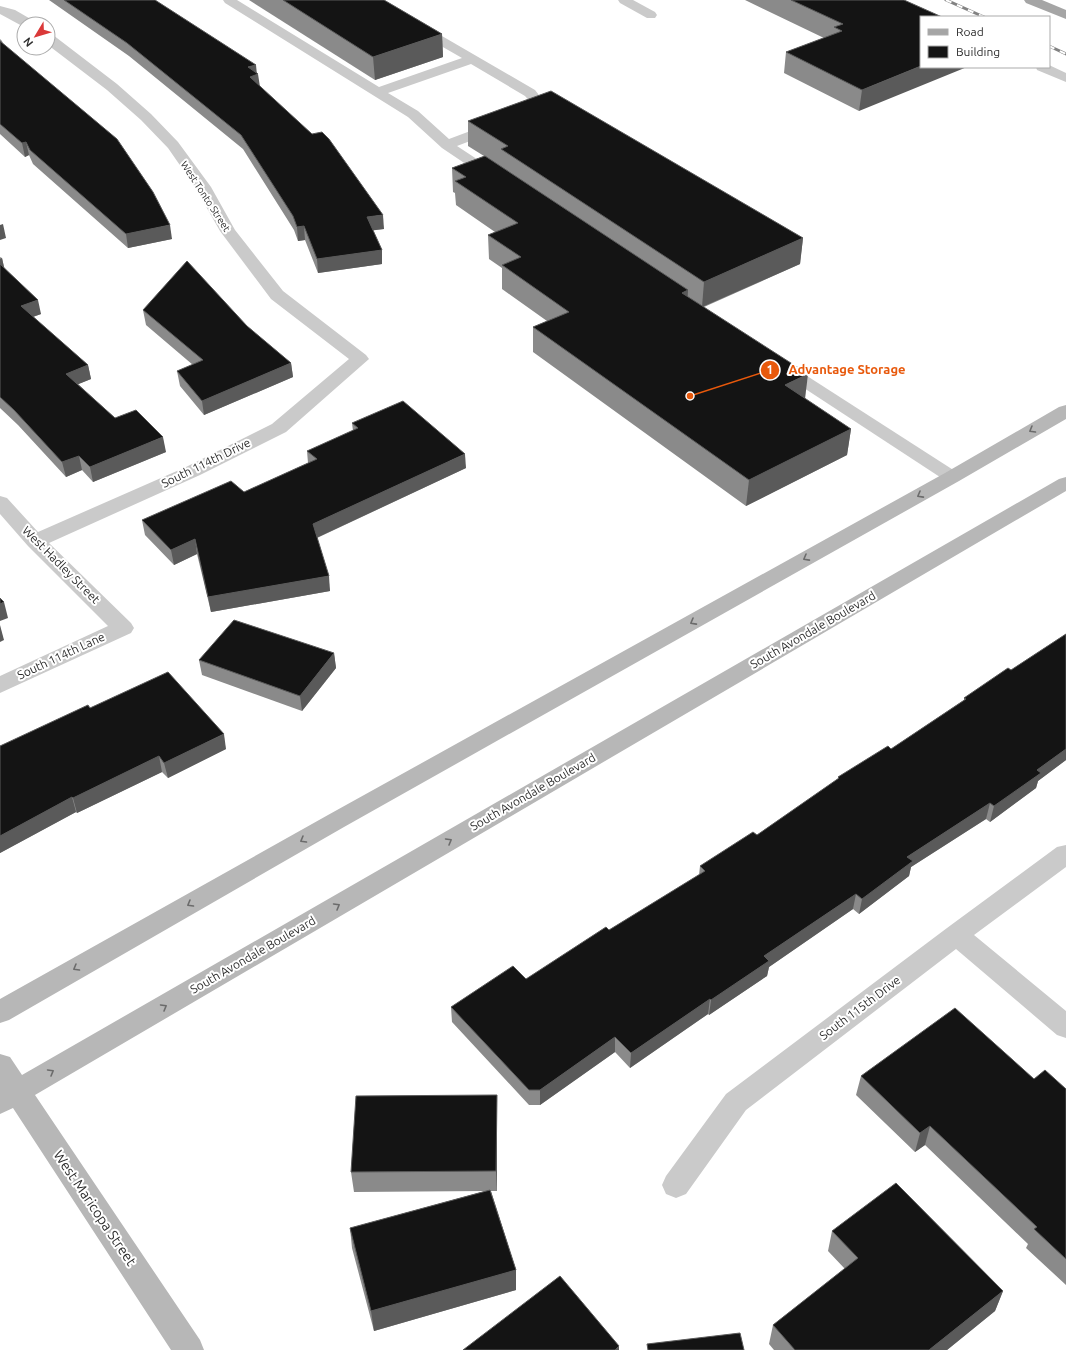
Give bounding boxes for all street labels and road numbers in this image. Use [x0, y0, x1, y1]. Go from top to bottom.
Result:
street label: West Tonto Street [179, 159, 233, 234]
street label: South 114th Drive [159, 435, 252, 490]
street label: West Hadley Street [20, 523, 103, 606]
street label: South Avondale Boulevard [748, 588, 878, 671]
street label: South 114th Lane [15, 630, 107, 681]
street label: South Avondale Boulevard [468, 750, 598, 833]
street label: South Avondale Boulevard [188, 913, 318, 996]
street label: South 115th Drive [817, 973, 903, 1042]
street label: West Maricopa Street [50, 1147, 140, 1269]

